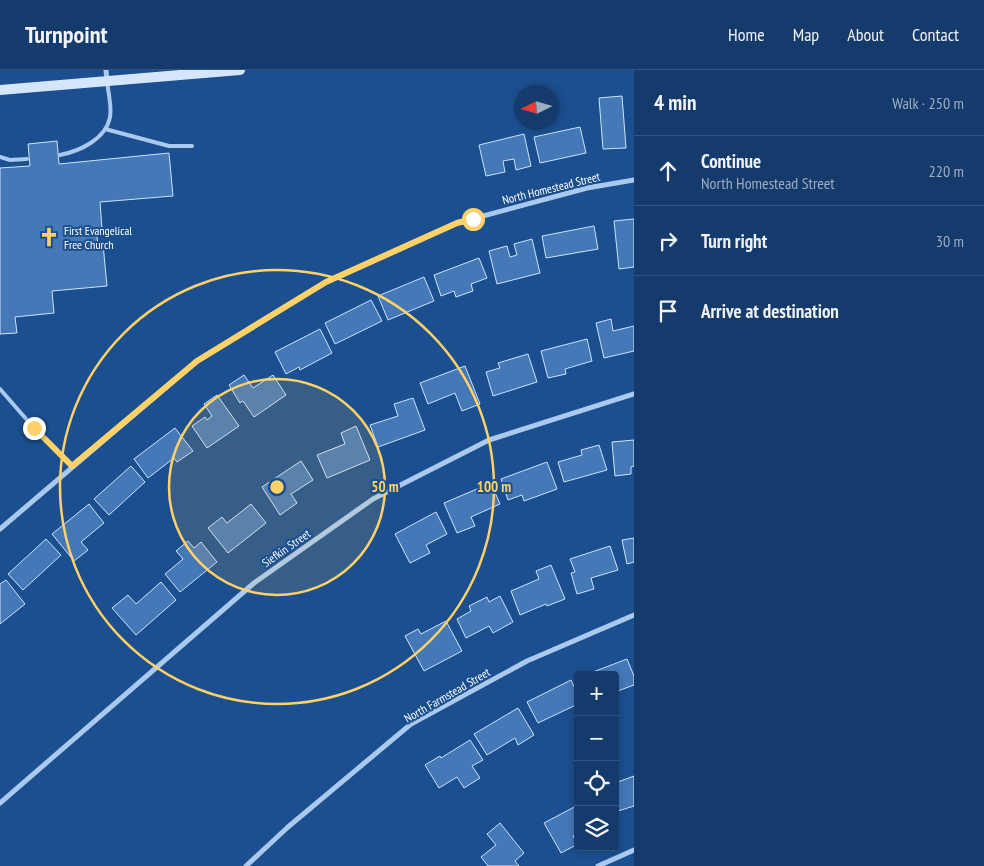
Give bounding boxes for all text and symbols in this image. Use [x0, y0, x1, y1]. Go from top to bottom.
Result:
text: Turnpoint [25, 19, 107, 50]
text: Home [728, 23, 765, 46]
text: Map [793, 23, 819, 46]
text: About [847, 23, 884, 46]
text: Contact [912, 23, 959, 46]
north arrow [514, 85, 559, 130]
text: 4 min [654, 89, 696, 116]
text: Walk · 250 m [892, 93, 964, 113]
text: Continue [701, 149, 761, 173]
icon: ahead [654, 157, 682, 185]
text: 220 m [929, 161, 964, 181]
street label: North Homestead Street [501, 168, 602, 207]
text: North Homestead Street [701, 173, 835, 193]
route start [462, 208, 485, 231]
place label: First Evangelical Free Church [64, 223, 132, 252]
church icon: First Evangelical Free Church [38, 226, 60, 248]
icon: right [654, 227, 682, 255]
text: Turn right [701, 229, 767, 253]
text: 30 m [936, 231, 964, 251]
icon: arrive [654, 297, 682, 325]
text: Arrive at destination [701, 299, 839, 323]
route end [23, 417, 46, 440]
text: 50 m [371, 477, 399, 496]
text: 100 m [477, 477, 511, 496]
centre of rings [268, 478, 286, 496]
street label: Siefkin Street [259, 525, 314, 570]
street label: North Farmstead Street [401, 664, 493, 726]
map controls [574, 671, 619, 851]
button: + [574, 671, 619, 716]
button: − [574, 716, 619, 761]
button: locate [574, 761, 619, 806]
button: layers [574, 806, 619, 851]

